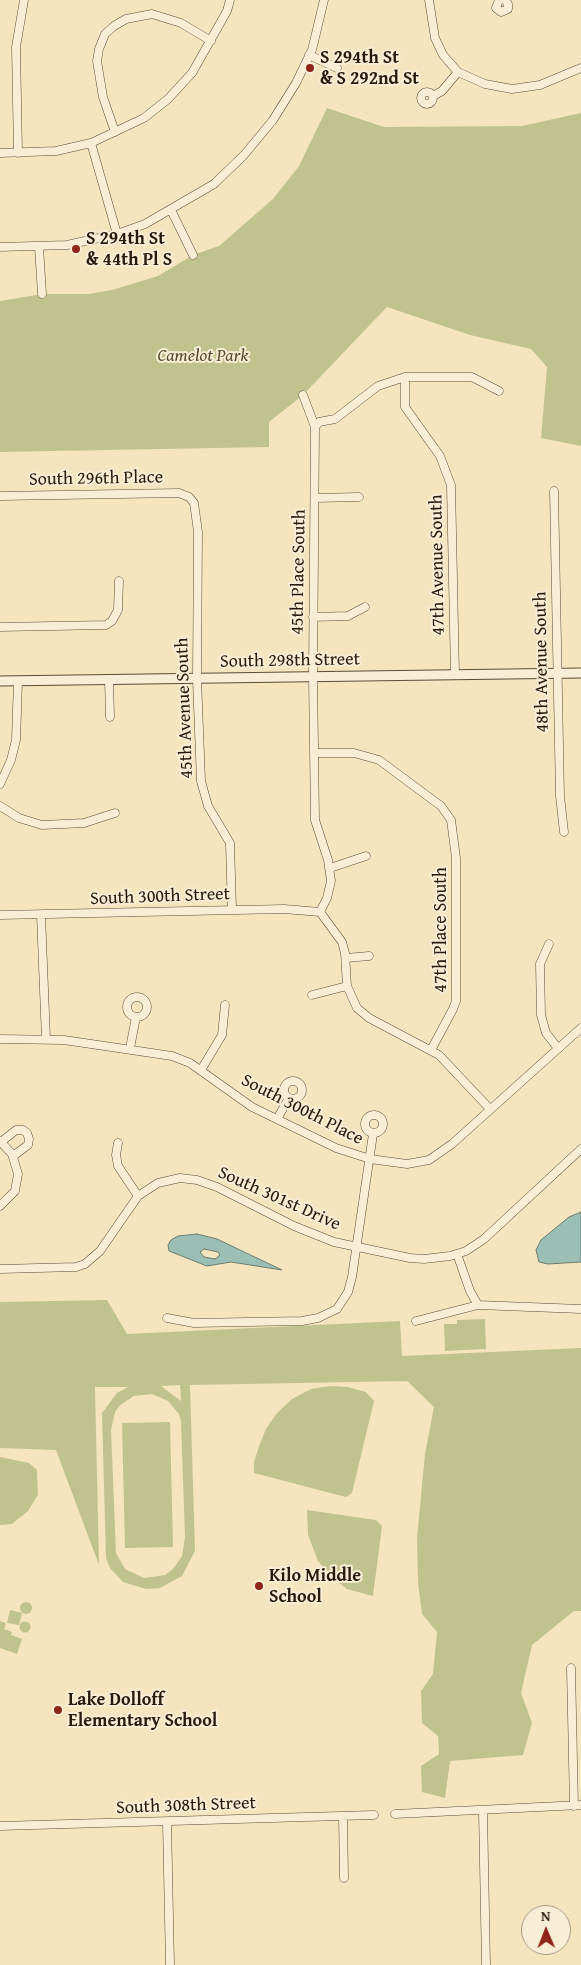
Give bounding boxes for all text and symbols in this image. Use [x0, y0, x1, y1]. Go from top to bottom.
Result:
place label: S 294th St & S 292nd St [320, 47, 419, 90]
marker: S 294th St & S 292nd St [304, 62, 316, 74]
place label: S 294th St & 44th Pl S [86, 228, 172, 270]
marker: S 294th St & 44th Pl S [70, 243, 82, 255]
park label: Camelot Park [157, 345, 249, 367]
street label: South 296th Place [29, 467, 163, 491]
street label: 47th Avenue South [426, 494, 450, 636]
street label: 45th Place South [287, 509, 311, 635]
street label: 48th Avenue South [530, 591, 554, 733]
street label: 45th Avenue South [172, 637, 198, 779]
street label: South 298th Street [220, 649, 360, 673]
street label: 47th Place South [430, 867, 452, 993]
street label: South 300th Street [90, 884, 230, 910]
street label: South 300th Place [237, 1070, 367, 1150]
street label: South 301st Drive [214, 1162, 344, 1236]
place label: Kilo Middle School [269, 1565, 361, 1608]
marker: Kilo Middle School [253, 1580, 265, 1592]
place label: Lake Dolloff Elementary School [68, 1689, 217, 1732]
marker: Lake Dolloff Elementary School [52, 1704, 64, 1716]
street label: South 308th Street [116, 1793, 256, 1819]
north arrow [521, 1905, 571, 1955]
text: N [541, 1906, 551, 1926]

